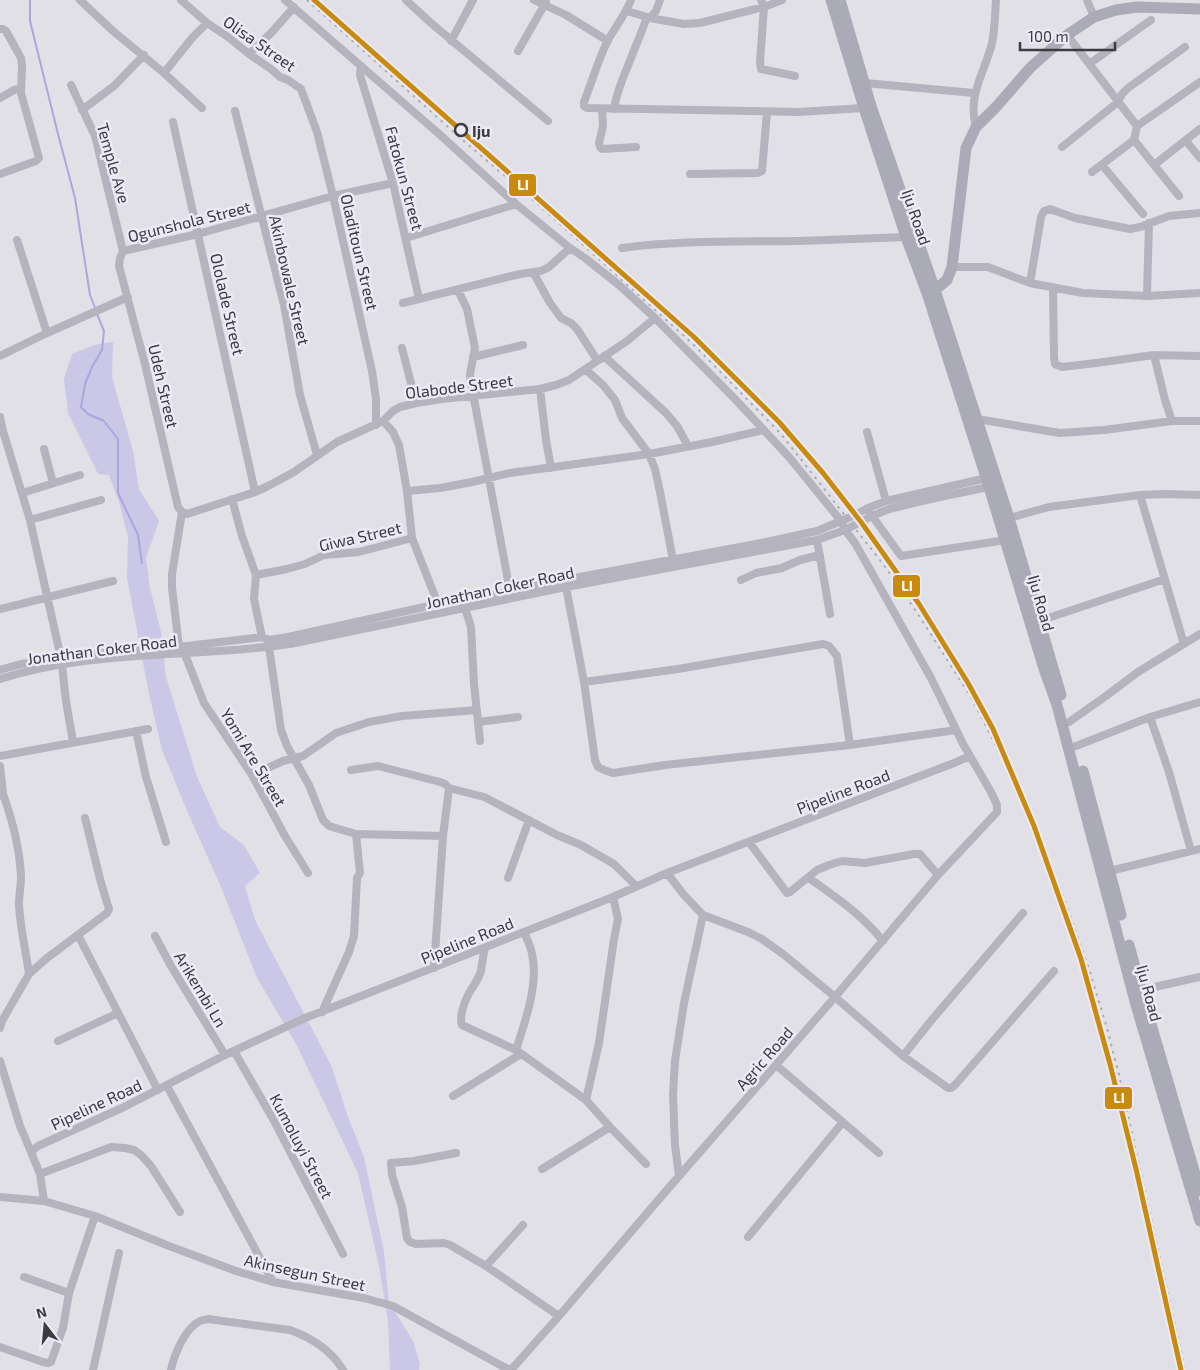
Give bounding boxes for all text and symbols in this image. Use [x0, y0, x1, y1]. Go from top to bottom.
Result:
street label: Olisa Street [220, 11, 300, 75]
scale bar [1020, 20, 1115, 52]
text: 100 m [1028, 27, 1069, 45]
street label: Temple Ave [93, 121, 135, 205]
place label: Iju [472, 121, 491, 140]
marker: Iju [454, 123, 468, 137]
street label: Fatokun Street [382, 124, 428, 232]
line badge: LI [508, 173, 537, 197]
text: LI [517, 176, 529, 193]
street label: Iju Road [898, 187, 935, 248]
street label: Oladitoun Street [337, 192, 383, 312]
street label: Ogunshola Street [126, 197, 252, 245]
street label: Akinbowale Street [266, 213, 314, 347]
street label: Ololade Street [207, 251, 249, 357]
street label: Udeh Street [145, 342, 183, 430]
street label: Olabode Street [404, 370, 514, 402]
street label: Giwa Street [317, 517, 403, 555]
street label: Jonathan Coker Road [424, 562, 576, 612]
street label: Iju Road [1024, 573, 1059, 634]
line badge: LI [892, 574, 921, 598]
text: LI [901, 577, 913, 594]
street label: Jonathan Coker Road [26, 630, 178, 668]
street label: Yomi Are Street [217, 704, 291, 810]
street label: Pipeline Road [794, 765, 892, 817]
street label: Pipeline Road [418, 913, 516, 967]
street label: Arikembi Ln [171, 948, 231, 1030]
street label: Iju Road [1132, 963, 1167, 1024]
street label: Agric Road [731, 1023, 797, 1093]
street label: Pipeline Road [47, 1075, 145, 1133]
line badge: LI [1104, 1086, 1133, 1110]
text: LI [1113, 1089, 1125, 1106]
street label: Kumoluyi Street [266, 1090, 338, 1202]
street label: Akinsegun Street [243, 1250, 367, 1294]
north arrow [20, 1300, 70, 1350]
text: N [34, 1302, 48, 1322]

